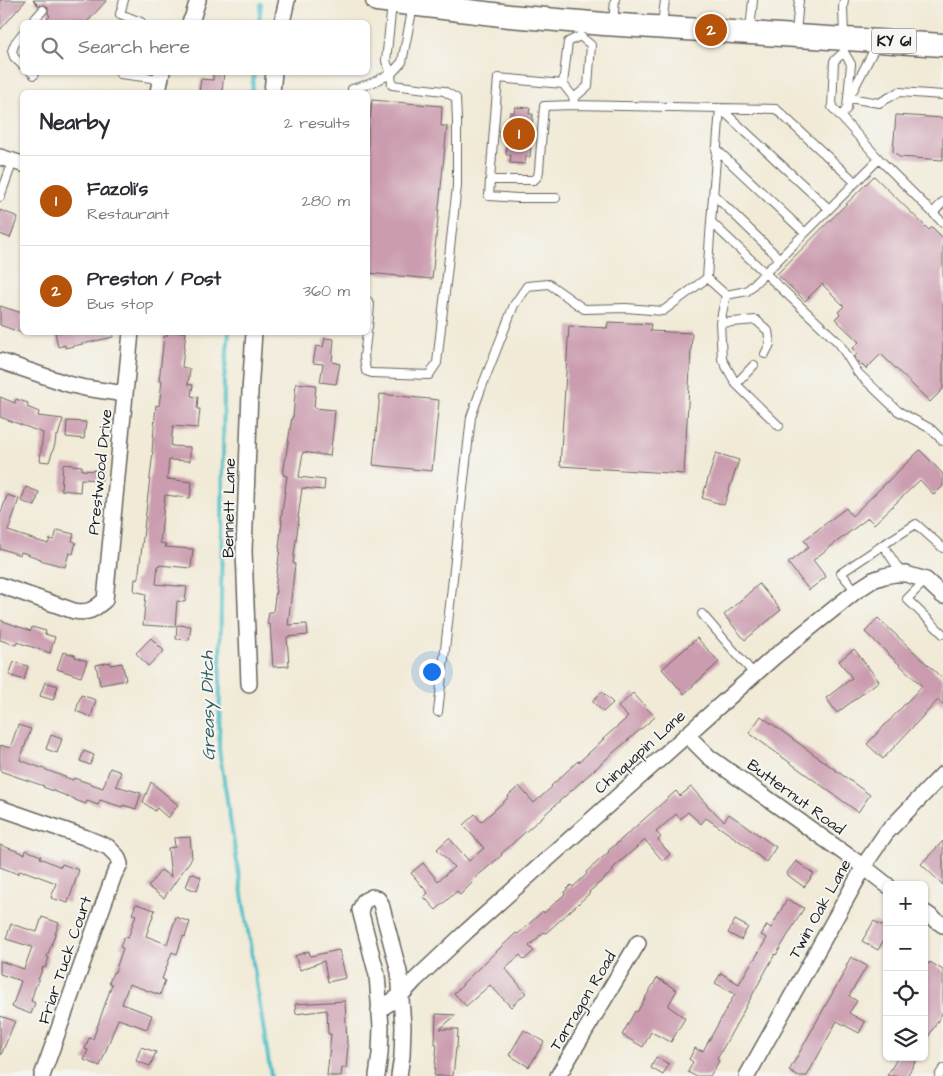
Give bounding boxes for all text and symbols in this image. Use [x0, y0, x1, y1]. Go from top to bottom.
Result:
pin: 2 [695, 11, 727, 49]
search box [20, 20, 370, 75]
road number: KY 61 [872, 28, 916, 54]
icon: search [38, 34, 66, 62]
text: Search here [78, 34, 190, 61]
text: Nearby [40, 108, 110, 137]
text: 2 results [284, 112, 350, 134]
pin: 1 [503, 115, 535, 153]
text: Fazoli's [87, 176, 148, 203]
text: 1 [55, 190, 57, 212]
text: 280 m [302, 190, 350, 212]
text: Restaurant [87, 203, 169, 225]
text: Preston / Post [87, 266, 221, 293]
text: 2 [51, 280, 61, 302]
text: 360 m [303, 280, 350, 302]
text: Bus stop [87, 293, 153, 315]
street label: Prestwood Drive [82, 408, 118, 536]
street label: Bennett Lane [217, 458, 241, 558]
water label: Greasy Ditch [195, 650, 222, 761]
your location [419, 659, 445, 685]
street label: Chinquapin Lane [590, 705, 691, 799]
street label: Butternut Road [743, 754, 849, 840]
street label: Twin Oak Lane [784, 855, 857, 963]
map controls [883, 881, 928, 1061]
button: + [883, 881, 928, 926]
street label: Friar Tuck Court [33, 893, 97, 1027]
button: − [883, 926, 928, 971]
street label: Tarragon Road [545, 947, 622, 1055]
button: locate [883, 971, 928, 1016]
button: layers [883, 1016, 928, 1061]

